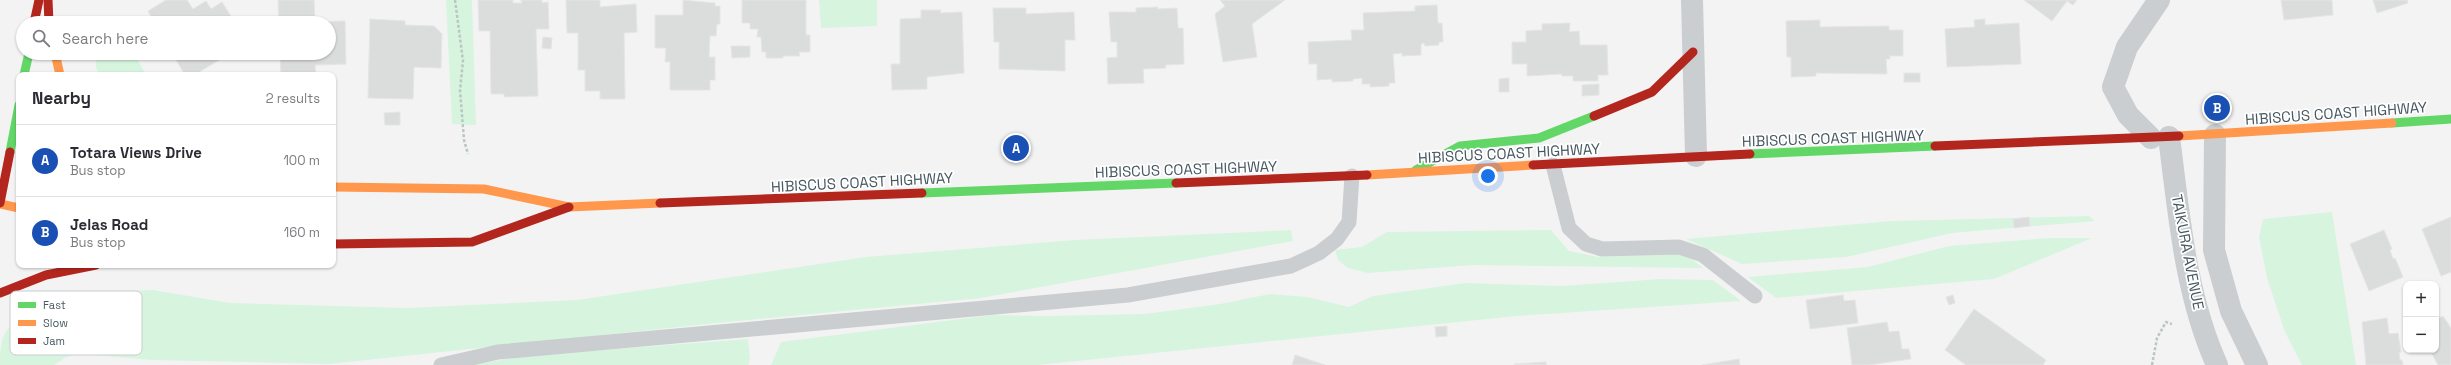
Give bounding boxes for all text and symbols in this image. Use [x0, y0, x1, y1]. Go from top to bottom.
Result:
search box [16, 16, 336, 60]
icon: search [30, 27, 52, 49]
text: Search here [62, 29, 148, 48]
text: Nearby [32, 87, 91, 109]
text: 2 results [266, 90, 320, 107]
pin: B [2204, 93, 2230, 123]
street label: HIBISCUS COAST HIGHWAY [2244, 97, 2428, 129]
street label: HIBISCUS COAST HIGHWAY [1742, 125, 1924, 151]
pin: A [1003, 133, 1029, 163]
street label: HIBISCUS COAST HIGHWAY [1417, 139, 1601, 167]
text: Totara Views Drive [70, 143, 202, 162]
text: A [41, 152, 49, 169]
text: 100 m [283, 152, 320, 169]
street label: HIBISCUS COAST HIGHWAY [1095, 156, 1277, 182]
text: Bus stop [70, 162, 126, 179]
your location [1478, 166, 1498, 186]
street label: HIBISCUS COAST HIGHWAY [770, 168, 954, 196]
street label: TAIKURA AVENUE [2168, 193, 2208, 311]
text: Jelas Road [70, 215, 148, 234]
text: B [41, 224, 49, 241]
text: 160 m [284, 224, 320, 241]
text: Bus stop [70, 234, 126, 251]
map controls [2403, 281, 2439, 353]
button: + [2403, 281, 2439, 317]
legend [10, 291, 142, 355]
text: Fast [43, 298, 66, 312]
text: Slow [43, 316, 68, 330]
button: − [2403, 317, 2439, 353]
text: Jam [43, 334, 65, 348]

